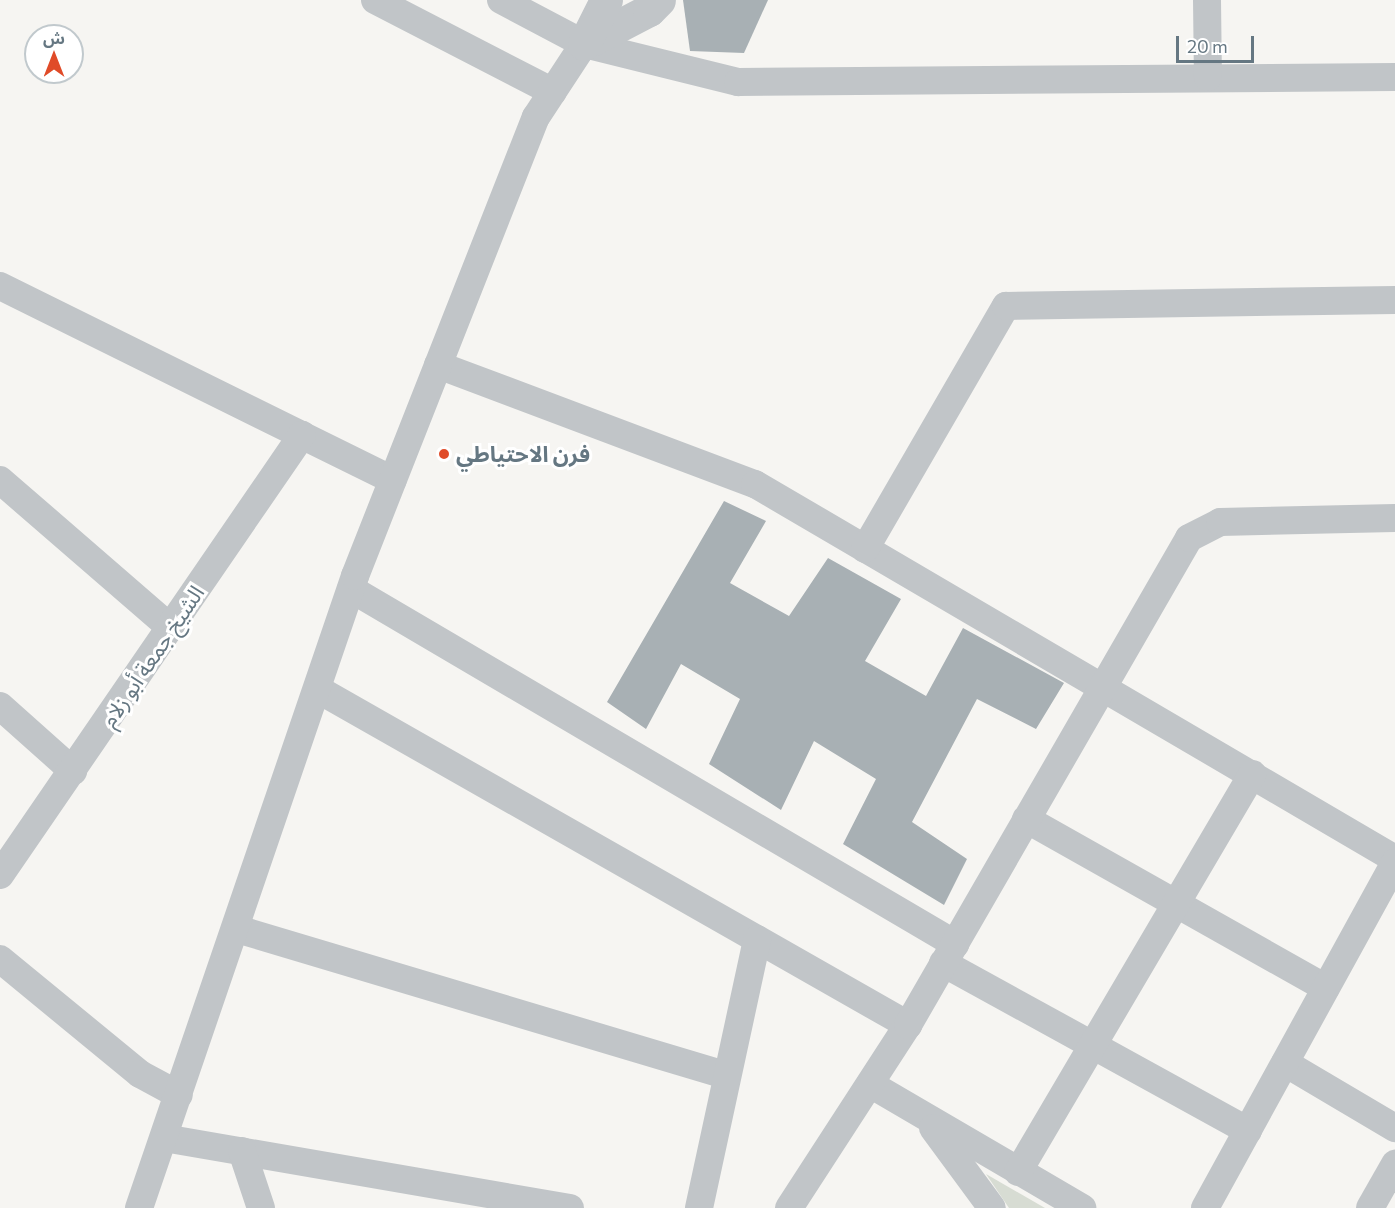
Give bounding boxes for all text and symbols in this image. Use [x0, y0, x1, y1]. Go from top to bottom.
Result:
north arrow [24, 24, 84, 84]
scale bar [1179, 24, 1257, 62]
text: ش [43, 28, 65, 47]
text: 20 m [1187, 35, 1228, 57]
place label: فرن الاحتياطي [456, 441, 590, 467]
marker: فرن الاحتياطي [437, 447, 451, 461]
street label: الشيخ جمعة أبو زلام [95, 580, 209, 732]

